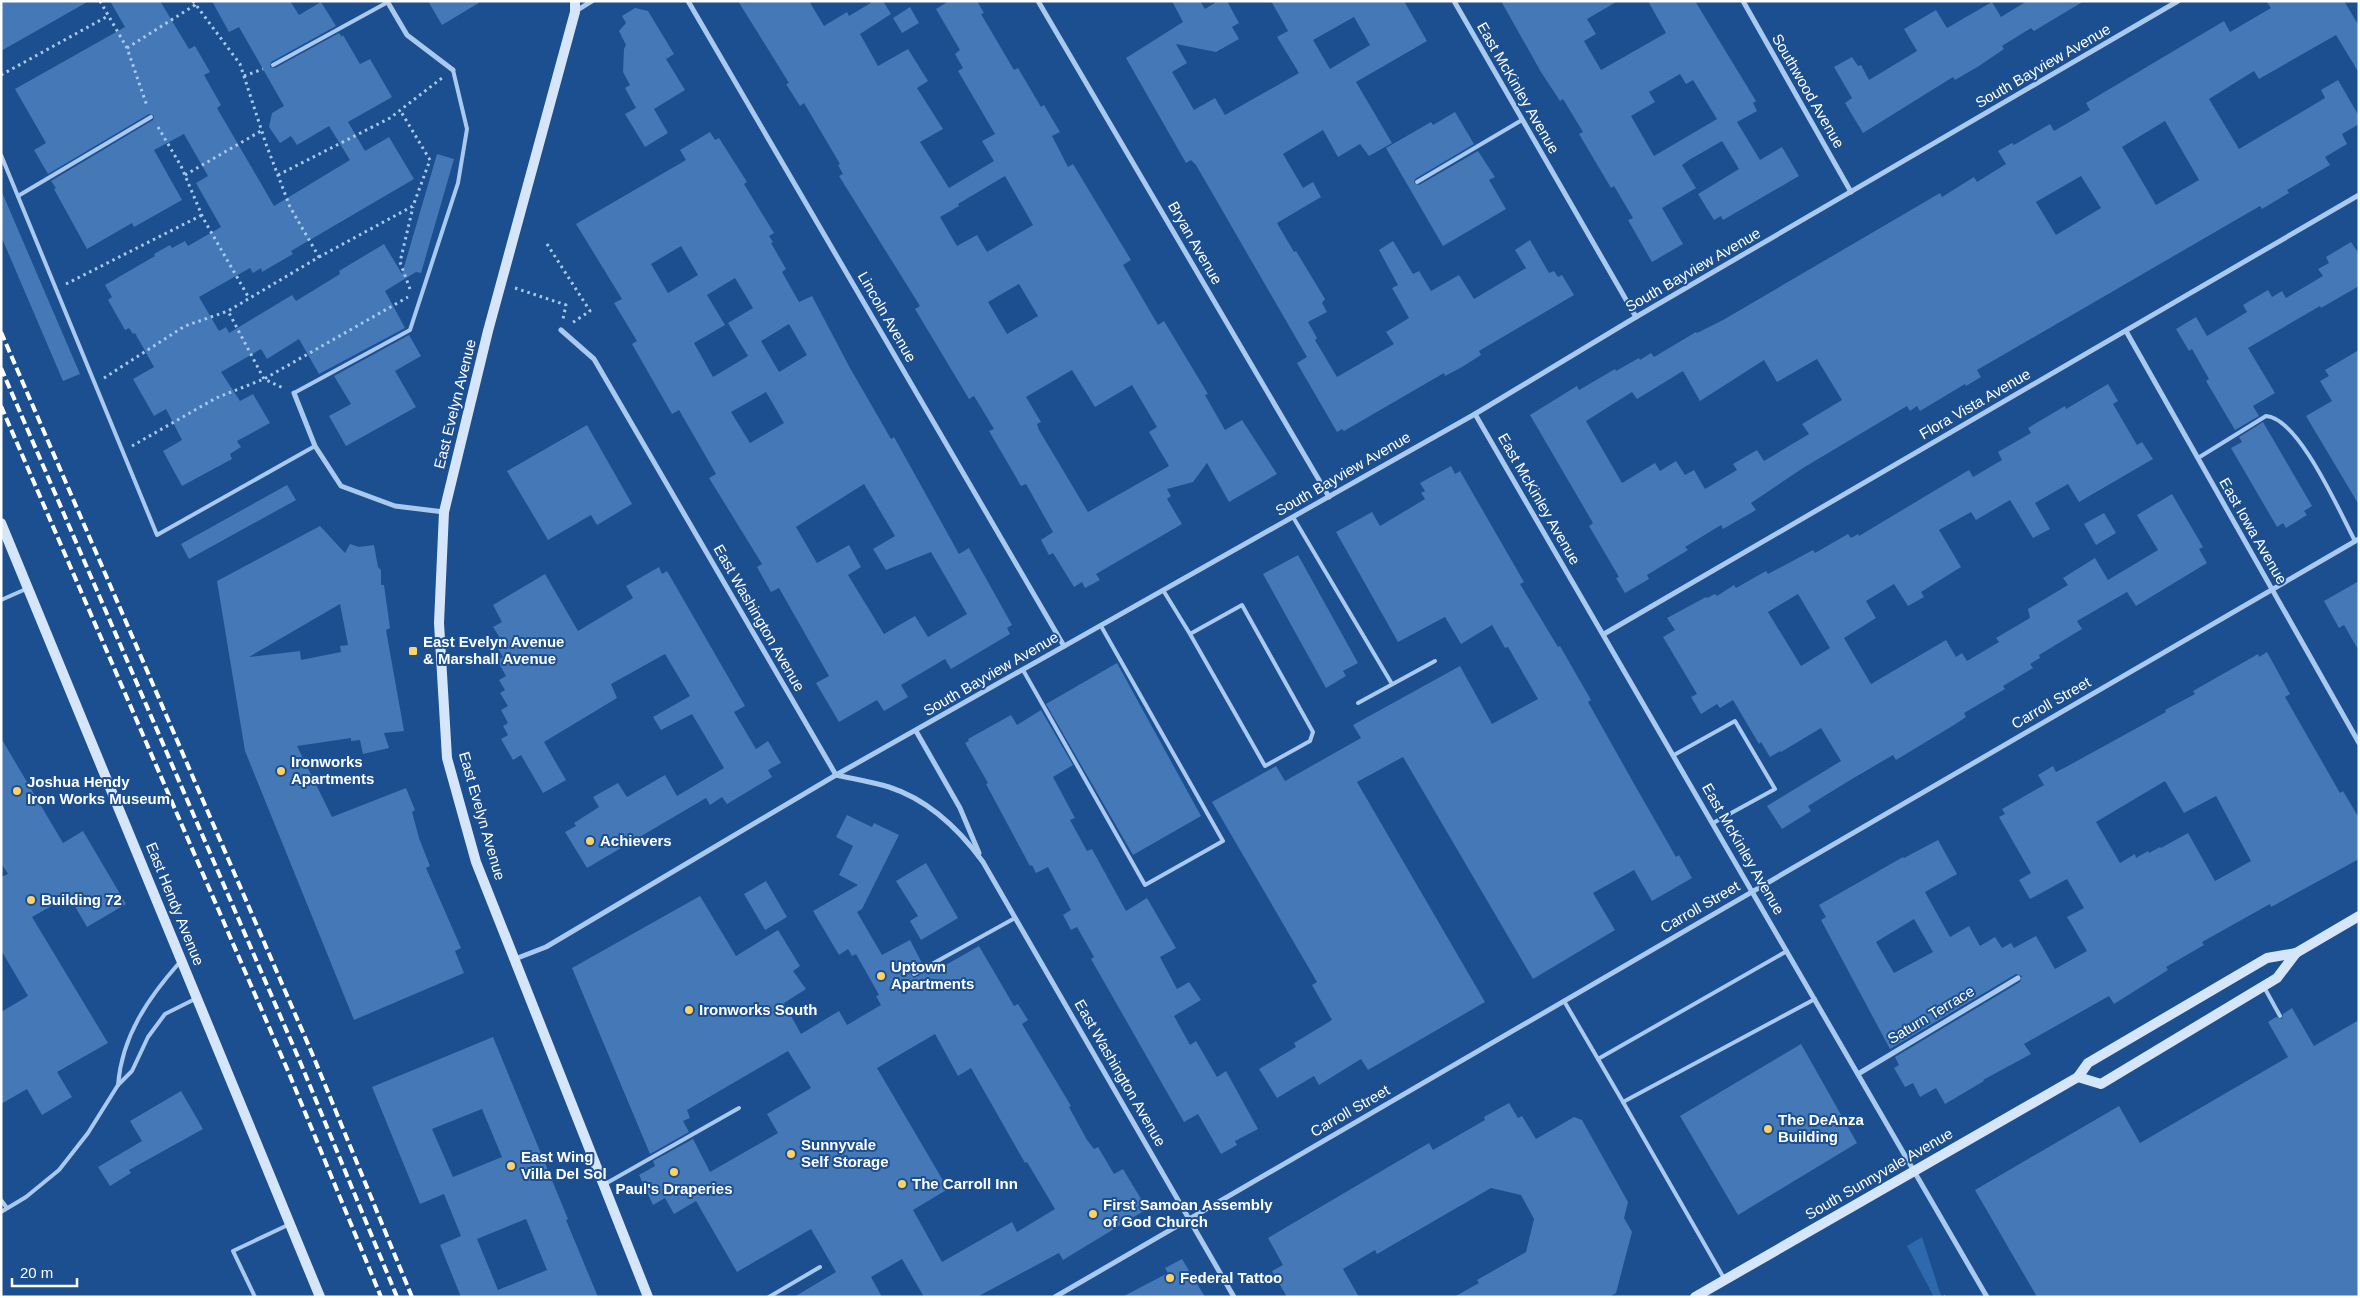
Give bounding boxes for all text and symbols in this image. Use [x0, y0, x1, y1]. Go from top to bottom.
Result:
street label: East McKinley Avenue [1474, 19, 1563, 157]
street label: South Bayview Avenue [1972, 20, 2113, 111]
street label: Southwood Avenue [1769, 31, 1848, 151]
street label: Bryan Avenue [1165, 198, 1226, 287]
street label: South Bayview Avenue [1622, 224, 1763, 315]
street label: Lincoln Avenue [855, 269, 920, 365]
street label: East Evelyn Avenue [430, 337, 479, 471]
street label: Flora Vista Avenue [1916, 365, 2033, 442]
street label: South Bayview Avenue [1272, 428, 1413, 519]
street label: East McKinley Avenue [1495, 430, 1584, 568]
street label: East Iowa Avenue [2216, 475, 2291, 587]
street label: East Washington Avenue [710, 541, 808, 694]
street label: South Bayview Avenue [920, 628, 1061, 719]
place label: East Evelyn Avenue & Marshall Avenue [423, 633, 564, 667]
marker: East Evelyn Avenue & Marshall Avenue [407, 645, 419, 657]
street label: Carroll Street [2008, 673, 2094, 732]
street label: East Evelyn Avenue [456, 750, 509, 882]
place label: Ironworks Apartments [291, 753, 374, 787]
marker: Ironworks Apartments [275, 765, 287, 777]
place label: Joshua Hendy Iron Works Museum [27, 773, 170, 807]
street label: East McKinley Avenue [1699, 780, 1788, 918]
marker: Joshua Hendy Iron Works Museum [11, 785, 23, 797]
place label: Achievers [600, 832, 672, 849]
marker: Achievers [584, 835, 596, 847]
street label: East Hendy Avenue [143, 840, 208, 968]
street label: Carroll Street [1657, 877, 1743, 936]
place label: Building 72 [41, 891, 122, 908]
marker: Building 72 [25, 894, 37, 906]
place label: Uptown Apartments [891, 958, 974, 992]
marker: Uptown Apartments [875, 970, 887, 982]
street label: Saturn Terrace [1884, 982, 1977, 1047]
street label: East Washington Avenue [1071, 996, 1169, 1149]
place label: Ironworks South [699, 1001, 817, 1018]
marker: Ironworks South [683, 1004, 695, 1016]
street label: Carroll Street [1307, 1081, 1393, 1140]
place label: The DeAnza Building [1778, 1111, 1865, 1145]
marker: The DeAnza Building [1762, 1123, 1774, 1135]
street label: South Sunnyvale Avenue [1802, 1124, 1955, 1223]
place label: Sunnyvale Self Storage [801, 1136, 889, 1170]
place label: East Wing Villa Del Sol [521, 1148, 607, 1182]
marker: Sunnyvale Self Storage [785, 1148, 797, 1160]
marker: East Wing Villa Del Sol [505, 1160, 517, 1172]
marker: Paul's Draperies [668, 1166, 680, 1178]
place label: The Carroll Inn [912, 1175, 1018, 1192]
marker: The Carroll Inn [896, 1178, 908, 1190]
place label: Paul's Draperies [616, 1180, 732, 1197]
place label: First Samoan Assembly of God Church [1103, 1196, 1273, 1230]
marker: First Samoan Assembly of God Church [1087, 1208, 1099, 1220]
scale bar [12, 1256, 78, 1288]
text: 20 m [20, 1264, 53, 1281]
place label: Federal Tattoo [1180, 1269, 1282, 1286]
marker: Federal Tattoo [1164, 1272, 1176, 1284]

